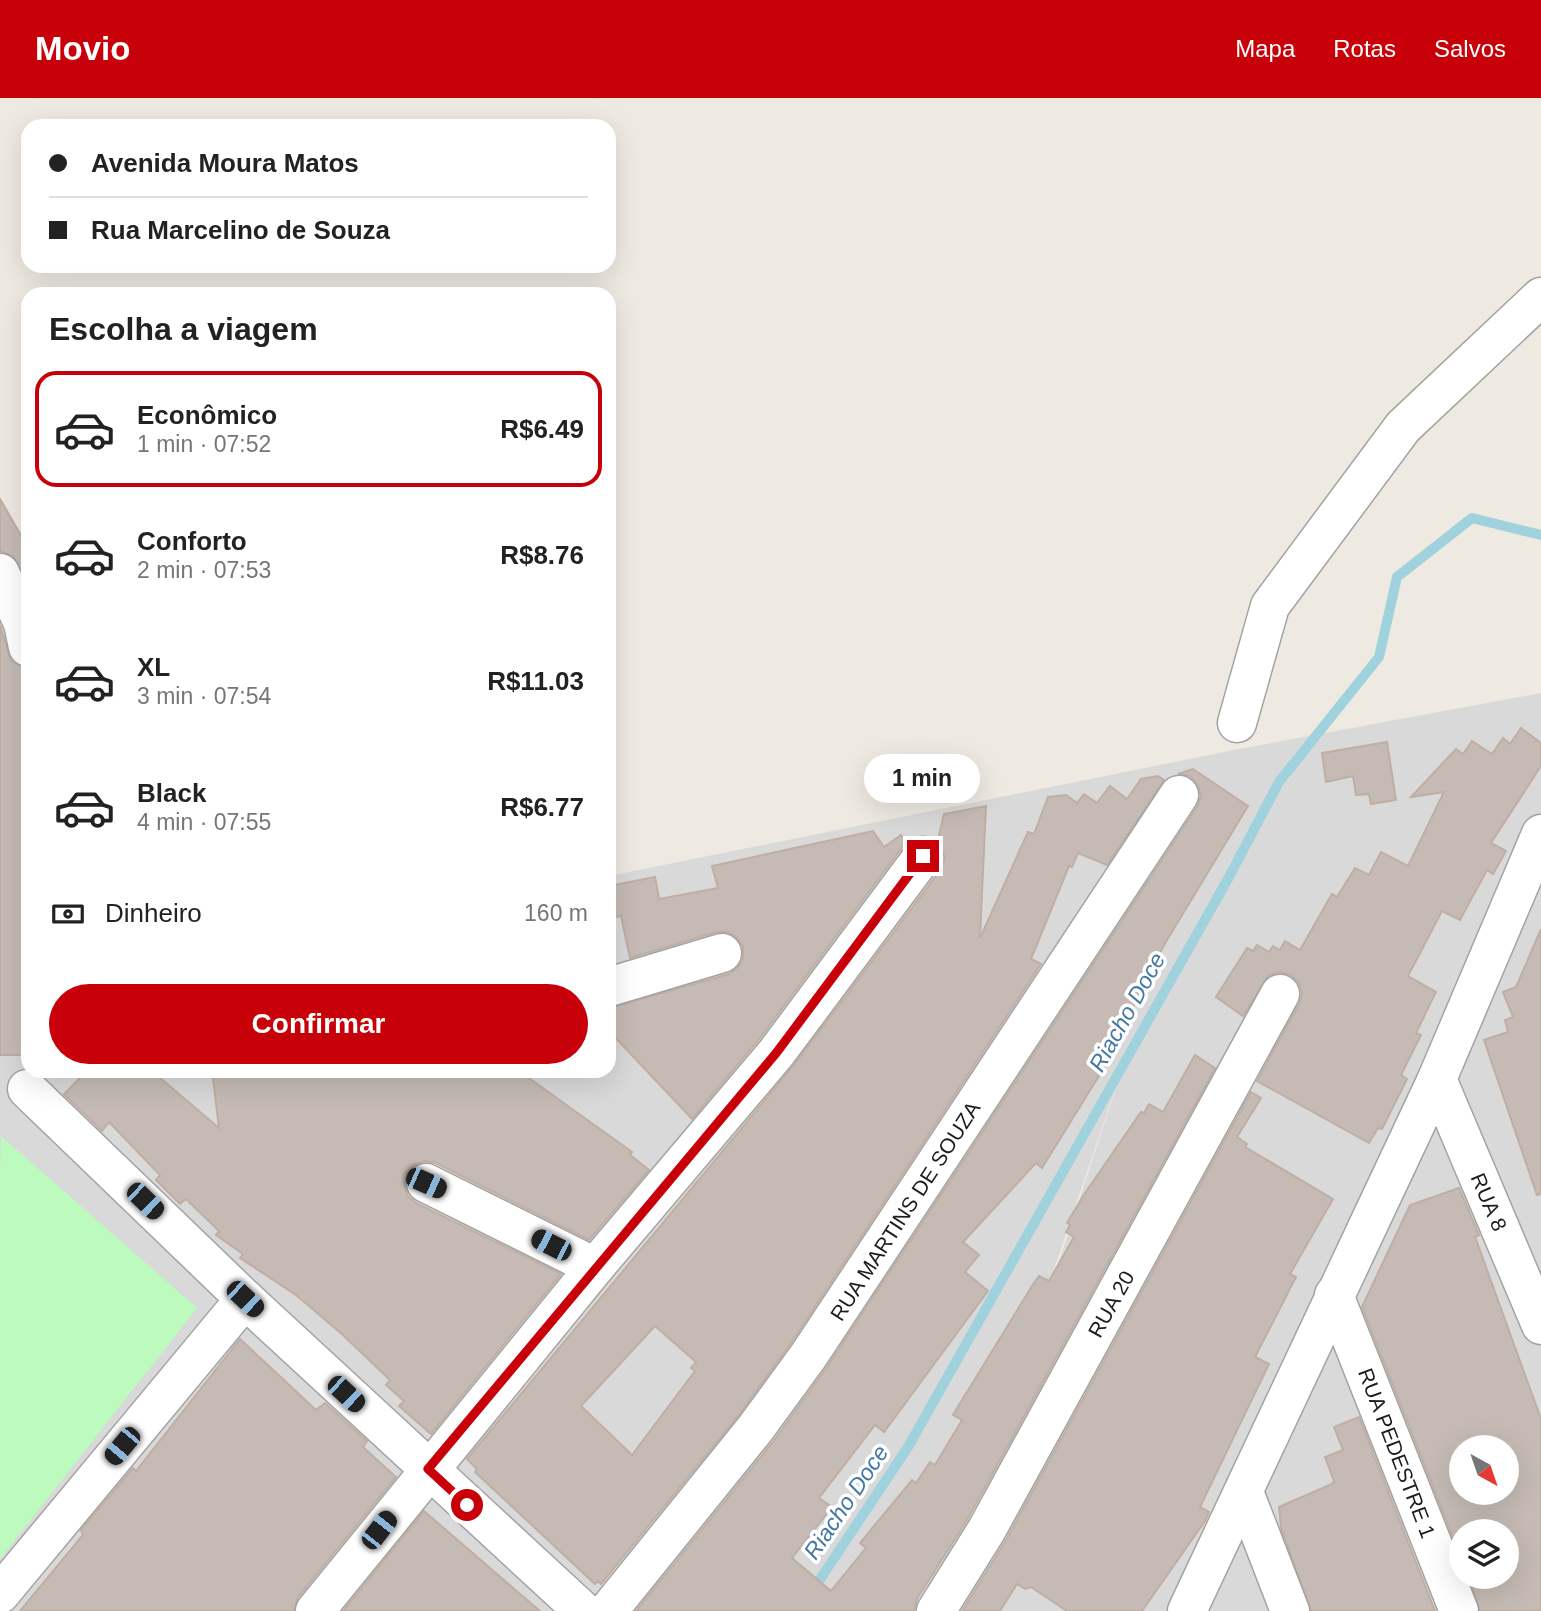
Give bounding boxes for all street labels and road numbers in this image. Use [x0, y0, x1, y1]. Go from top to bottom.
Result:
street label: RUA MARTINS DE SOUZA [826, 1097, 984, 1325]
street label: RUA 8 [1467, 1170, 1511, 1234]
street label: RUA 20 [1083, 1267, 1139, 1341]
street label: RUA PEDESTRE 1 [1354, 1365, 1440, 1541]

